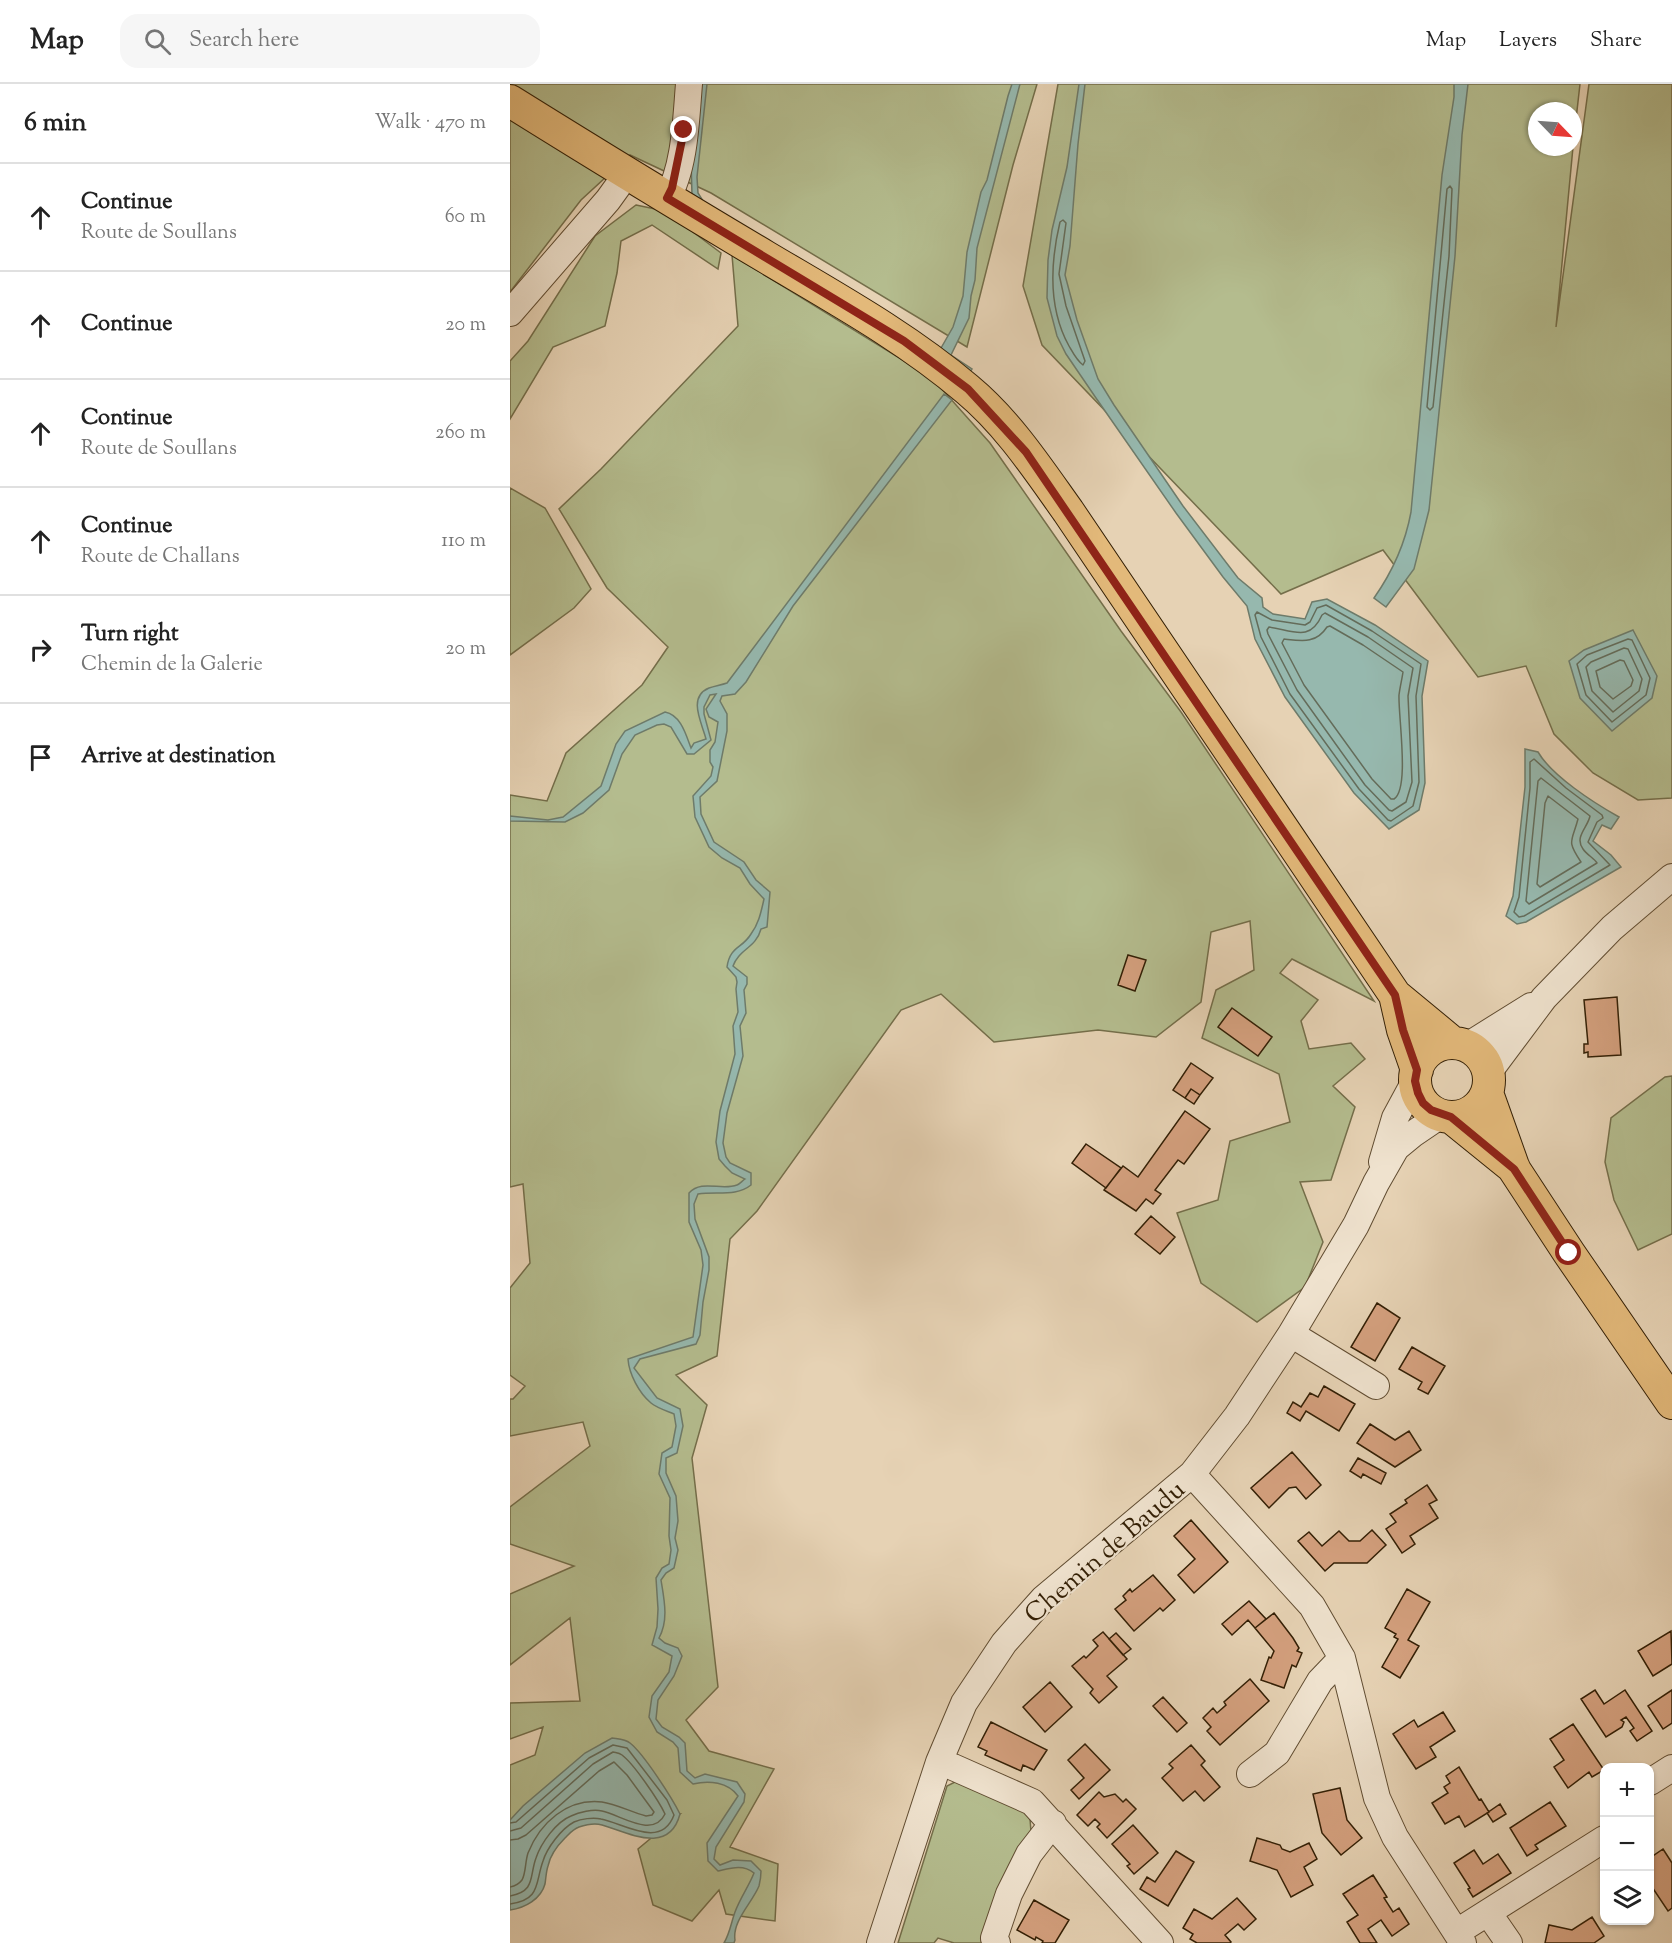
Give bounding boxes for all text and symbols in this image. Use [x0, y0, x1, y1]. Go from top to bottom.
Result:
search box [120, 14, 540, 68]
text: Map [30, 21, 84, 61]
icon: search [141, 25, 174, 58]
text: Search here [189, 25, 299, 57]
text: Map [1426, 26, 1466, 56]
text: Layers [1499, 26, 1557, 56]
text: Share [1590, 26, 1642, 56]
north arrow [1528, 102, 1582, 156]
text: 6 min [24, 105, 87, 142]
text: Walk · 470 m [374, 109, 486, 138]
route end [670, 116, 696, 142]
text: Continue [81, 187, 172, 219]
icon: ahead [24, 201, 57, 234]
text: 60 m [445, 203, 486, 232]
text: Route de Soullans [81, 219, 237, 248]
icon: ahead [24, 309, 57, 342]
text: Continue [81, 309, 172, 341]
text: 20 m [445, 311, 486, 340]
text: Continue [81, 403, 172, 435]
icon: ahead [24, 417, 57, 450]
text: 260 m [435, 419, 486, 448]
text: Route de Soullans [81, 435, 237, 464]
text: Continue [81, 511, 172, 543]
icon: ahead [24, 525, 57, 558]
text: 110 m [441, 527, 486, 556]
text: Route de Challans [81, 543, 240, 572]
text: Turn right [81, 619, 178, 651]
icon: right [24, 633, 57, 666]
text: 20 m [445, 635, 486, 664]
text: Chemin de la Galerie [81, 651, 263, 680]
icon: arrive [24, 741, 57, 774]
text: Arrive at destination [81, 741, 276, 773]
route start [1555, 1239, 1581, 1265]
street label: Chemin de Baudu [1017, 1473, 1194, 1633]
map controls [1600, 1763, 1654, 1925]
button: + [1600, 1763, 1654, 1817]
button: − [1600, 1817, 1654, 1871]
button: layers [1600, 1871, 1654, 1925]

